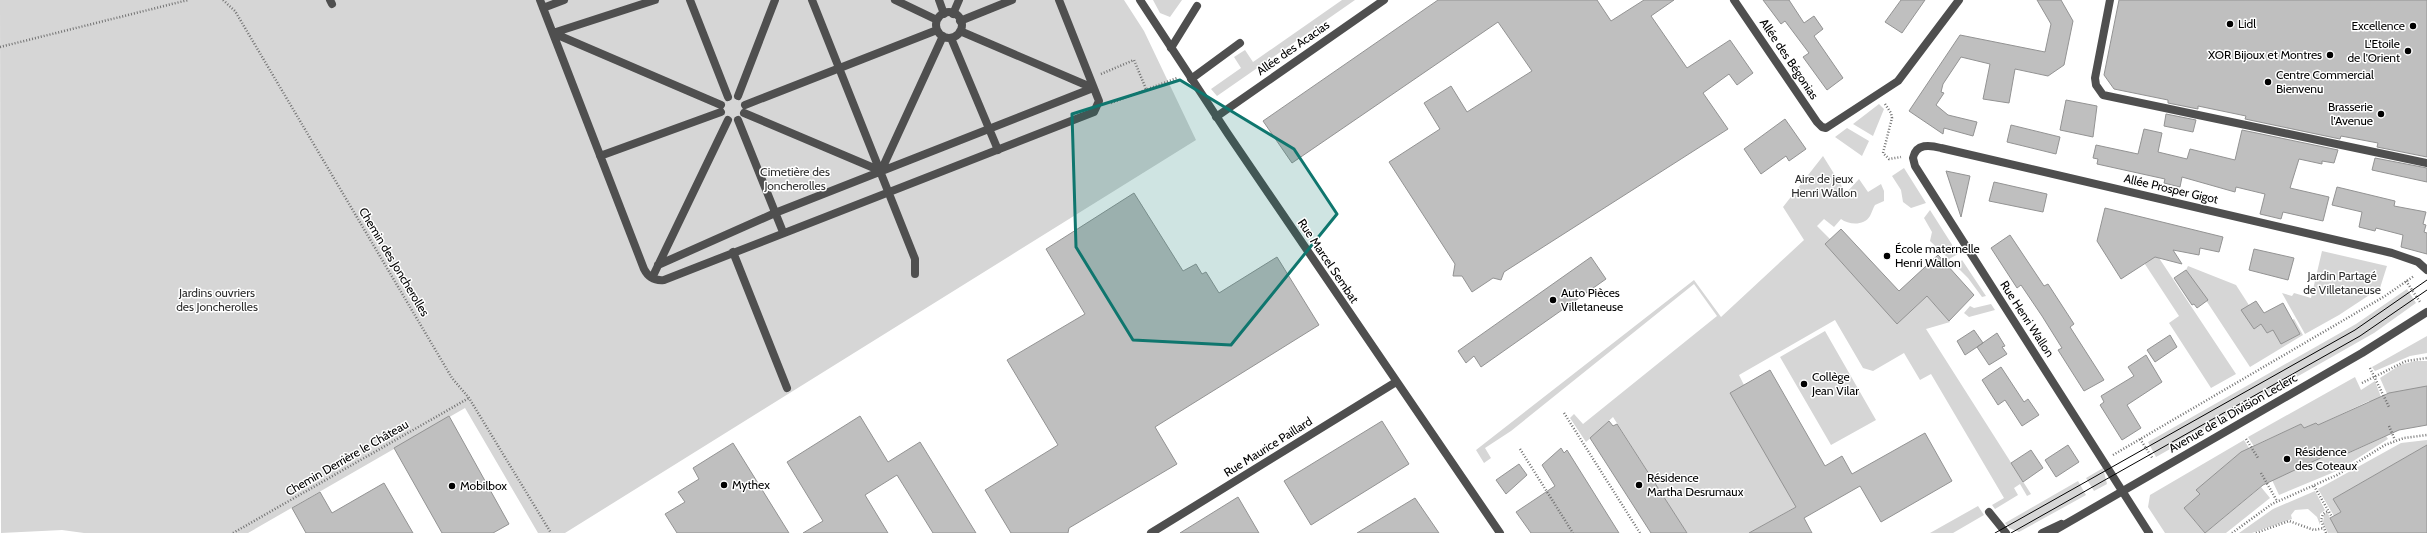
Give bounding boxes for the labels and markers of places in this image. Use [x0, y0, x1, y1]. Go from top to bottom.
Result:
place label: Lidl [2238, 16, 2256, 31]
place label: Excellence [2351, 18, 2405, 33]
marker: Lidl [2225, 19, 2235, 29]
marker: Excellence [2408, 21, 2418, 31]
place label: L'Etoile de l'Orient [2347, 36, 2400, 65]
marker: L'Etoile de l'Orient [2403, 46, 2413, 56]
place label: XOR Bijoux et Montres [2208, 47, 2322, 62]
marker: XOR Bijoux et Montres [2325, 50, 2335, 60]
place label: Centre Commercial Bienvenu [2276, 67, 2374, 96]
marker: Centre Commercial Bienvenu [2263, 77, 2273, 87]
place label: Brasserie l'Avenue [2328, 99, 2373, 128]
marker: Brasserie l'Avenue [2376, 109, 2386, 119]
place label: École maternelle Henri Wallon [1895, 241, 1980, 270]
marker: École maternelle Henri Wallon [1882, 251, 1892, 261]
place label: Auto Pièces Villetaneuse [1561, 285, 1623, 314]
marker: Auto Pièces Villetaneuse [1548, 295, 1558, 305]
place label: Collège Jean Vilar [1811, 369, 1859, 398]
marker: Collège Jean Vilar [1799, 379, 1809, 389]
place label: Résidence des Coteaux [2295, 444, 2357, 473]
marker: Résidence des Coteaux [2282, 454, 2292, 464]
place label: Résidence Martha Desrumaux [1647, 470, 1744, 499]
place label: Mythex [732, 477, 770, 492]
place label: Mobilbox [460, 478, 507, 493]
marker: Mythex [719, 480, 729, 490]
marker: Résidence Martha Desrumaux [1634, 480, 1644, 490]
marker: Mobilbox [447, 481, 457, 491]

